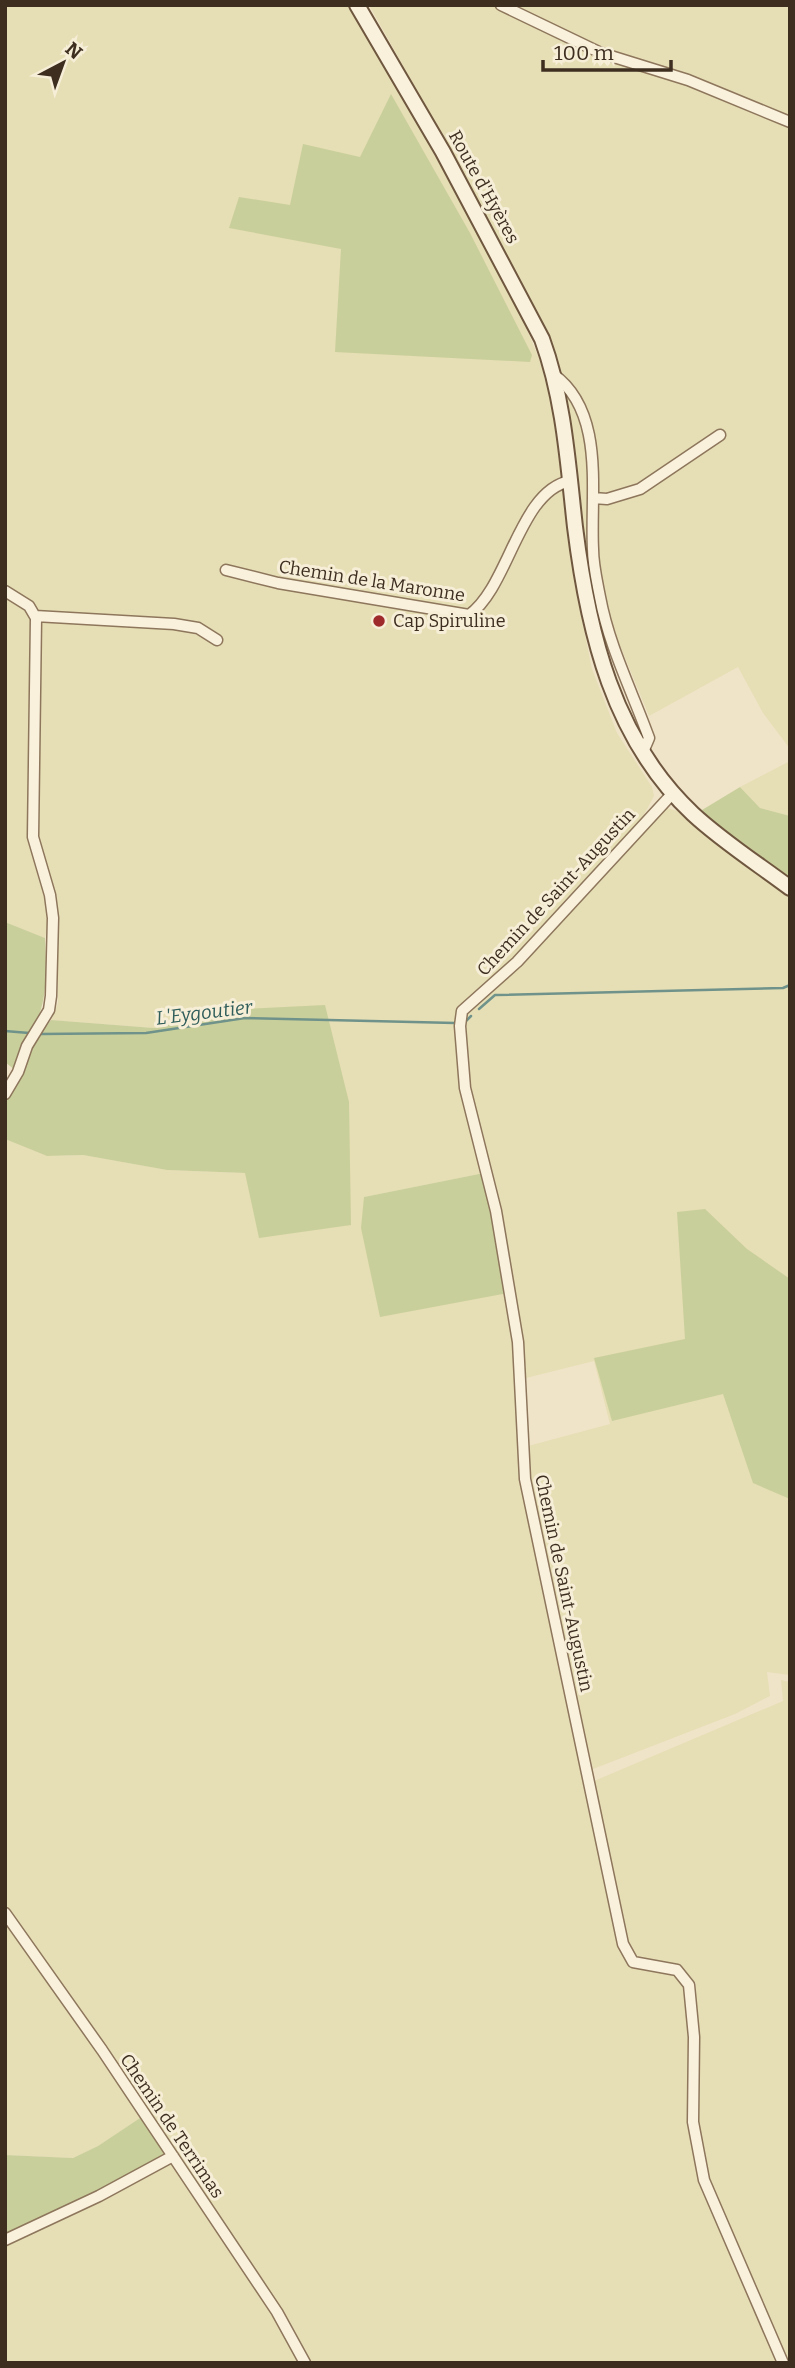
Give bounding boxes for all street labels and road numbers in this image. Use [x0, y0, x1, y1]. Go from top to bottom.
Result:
street label: Route d'Hyères [444, 127, 524, 247]
street label: Chemin de la Maronne [277, 555, 467, 607]
street label: Chemin de Saint-Augustin [472, 803, 640, 981]
street label: Chemin de Saint-Augustin [530, 1472, 598, 1694]
street label: Chemin de Terrimas [115, 2050, 229, 2202]

